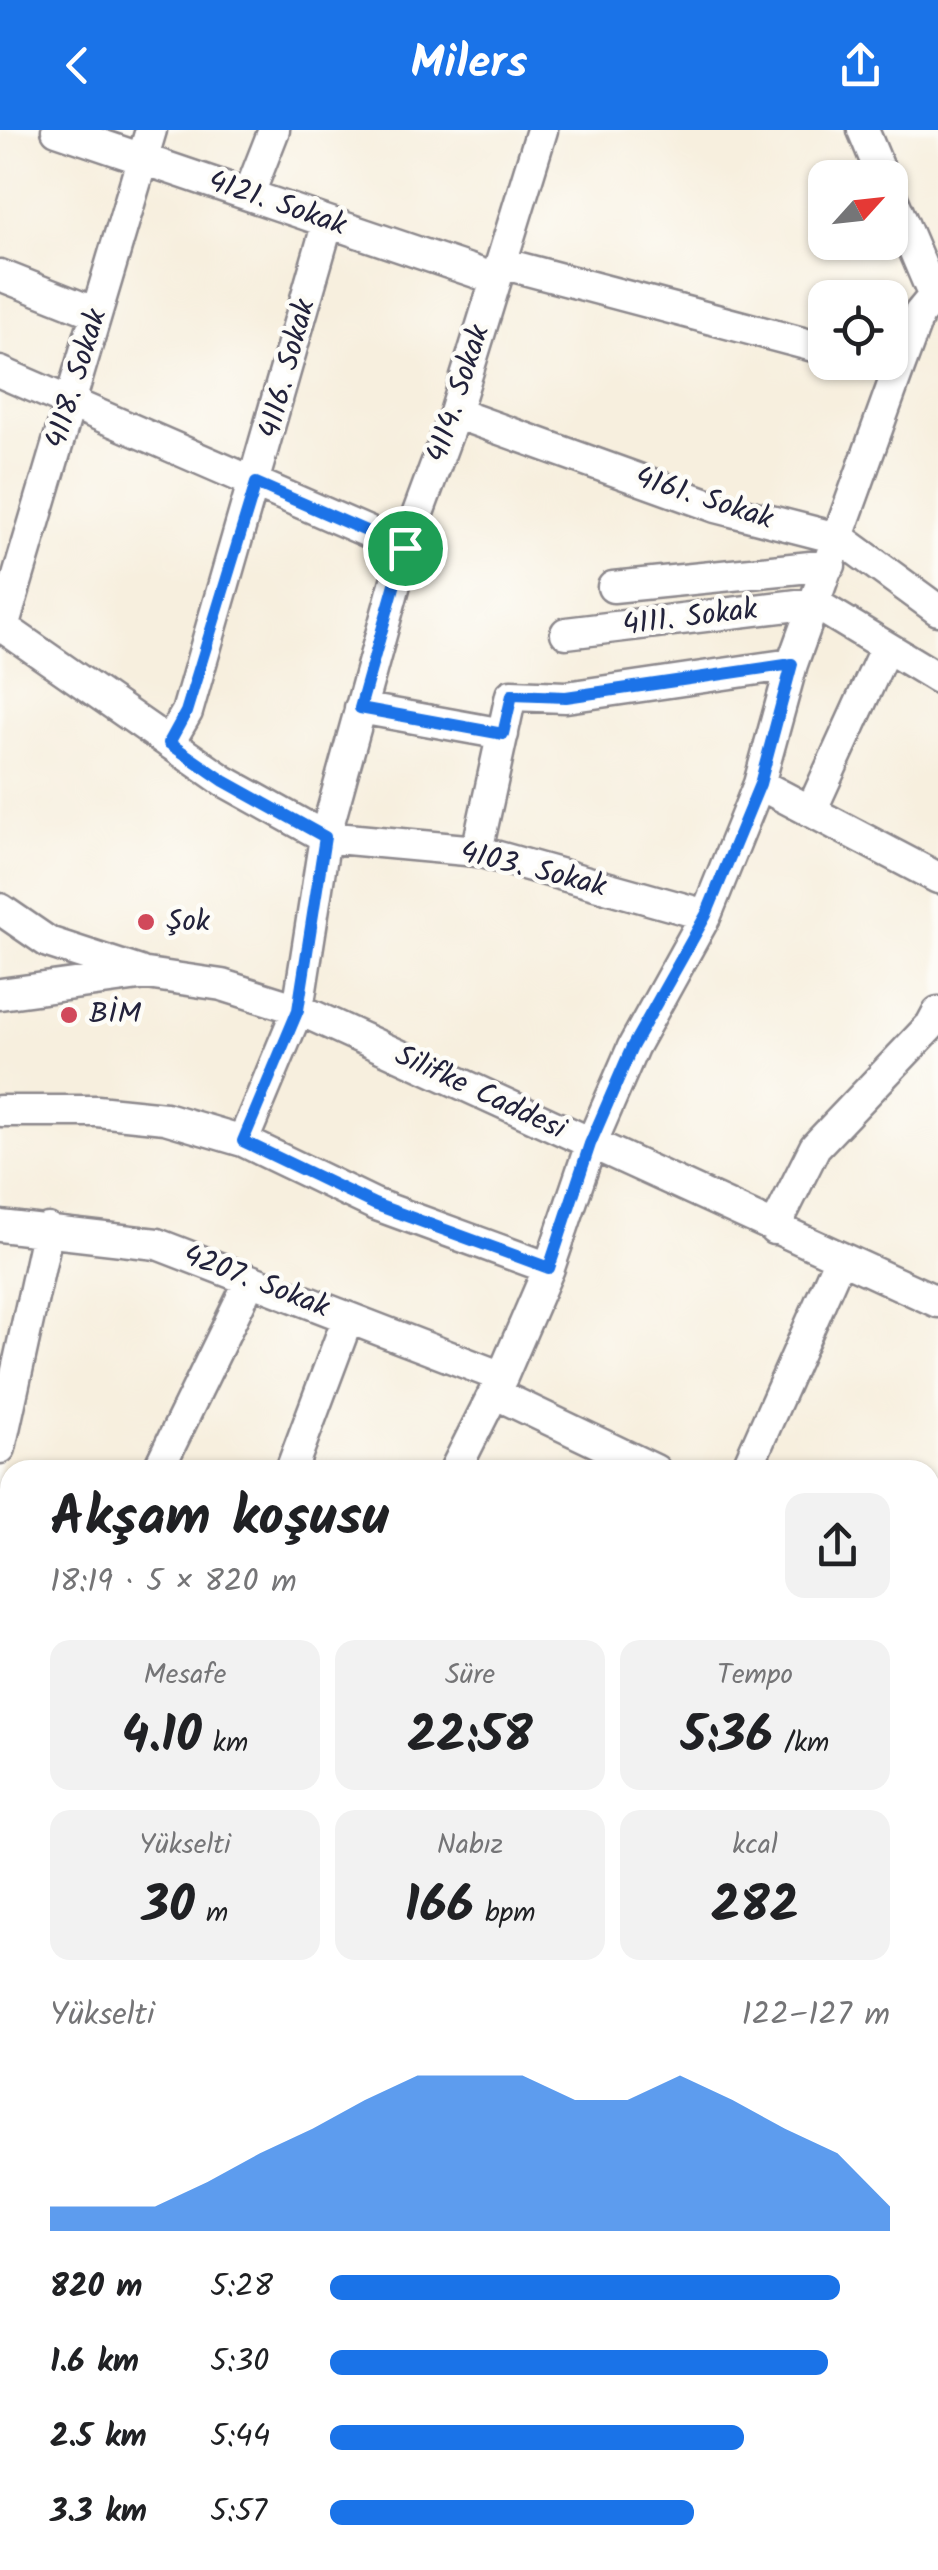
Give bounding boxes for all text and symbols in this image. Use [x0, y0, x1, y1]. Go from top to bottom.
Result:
text: Milers [411, 29, 527, 101]
icon: back [50, 38, 105, 93]
icon: share [833, 38, 888, 93]
street label: 4121. Sokak [201, 158, 354, 250]
north arrow [808, 160, 908, 260]
map controls [808, 160, 908, 380]
button: locate [808, 280, 908, 380]
street label: 4116. Sokak [246, 293, 330, 444]
street label: 4118. Sokak [33, 302, 121, 455]
street label: 4114. Sokak [414, 318, 504, 469]
street label: 4161. Sokak [629, 454, 780, 544]
pin [363, 506, 448, 591]
icon: arrive [378, 521, 433, 576]
street label: 4111. Sokak [620, 586, 761, 650]
street label: 4103. Sokak [455, 829, 612, 912]
place label: Şok [166, 898, 211, 946]
marker: Şok [135, 911, 157, 933]
place label: BİM [89, 991, 141, 1039]
marker: BİM [58, 1004, 80, 1026]
street label: Silifke Caddesi [387, 1032, 575, 1154]
street label: 4207. Sokak [176, 1232, 337, 1332]
text: Akşam koşusu [50, 1476, 389, 1563]
button: share [785, 1493, 890, 1598]
text: 18:19 · 5 × 820 m [50, 1557, 297, 1608]
text: Mesafe [144, 1653, 226, 1698]
text: Süre [445, 1653, 495, 1698]
text: Tempo [717, 1653, 793, 1698]
text: 4.10 [122, 1698, 202, 1778]
text: 22:58 [407, 1698, 533, 1778]
text: 5:36 [681, 1698, 773, 1778]
text: km [202, 1721, 248, 1766]
text: /km [773, 1721, 829, 1766]
text: Yükselti [139, 1823, 231, 1868]
text: Nabız [437, 1823, 503, 1868]
text: kcal [732, 1823, 778, 1868]
text: 30 [142, 1868, 195, 1948]
text: 166 [405, 1868, 474, 1948]
text: 282 [711, 1868, 799, 1948]
text: m [195, 1891, 228, 1936]
text: bpm [474, 1891, 535, 1936]
text: Yükselti [50, 1990, 155, 2041]
text: 122–127 m [742, 1990, 890, 2041]
text: 820 m [50, 2262, 142, 2313]
text: 5:28 [210, 2262, 273, 2313]
text: 1.6 km [50, 2337, 139, 2388]
text: 5:30 [210, 2337, 269, 2388]
text: 2.5 km [50, 2412, 147, 2463]
text: 5:44 [210, 2412, 270, 2463]
text: 3.3 km [50, 2487, 147, 2538]
text: 5:57 [210, 2487, 267, 2538]

